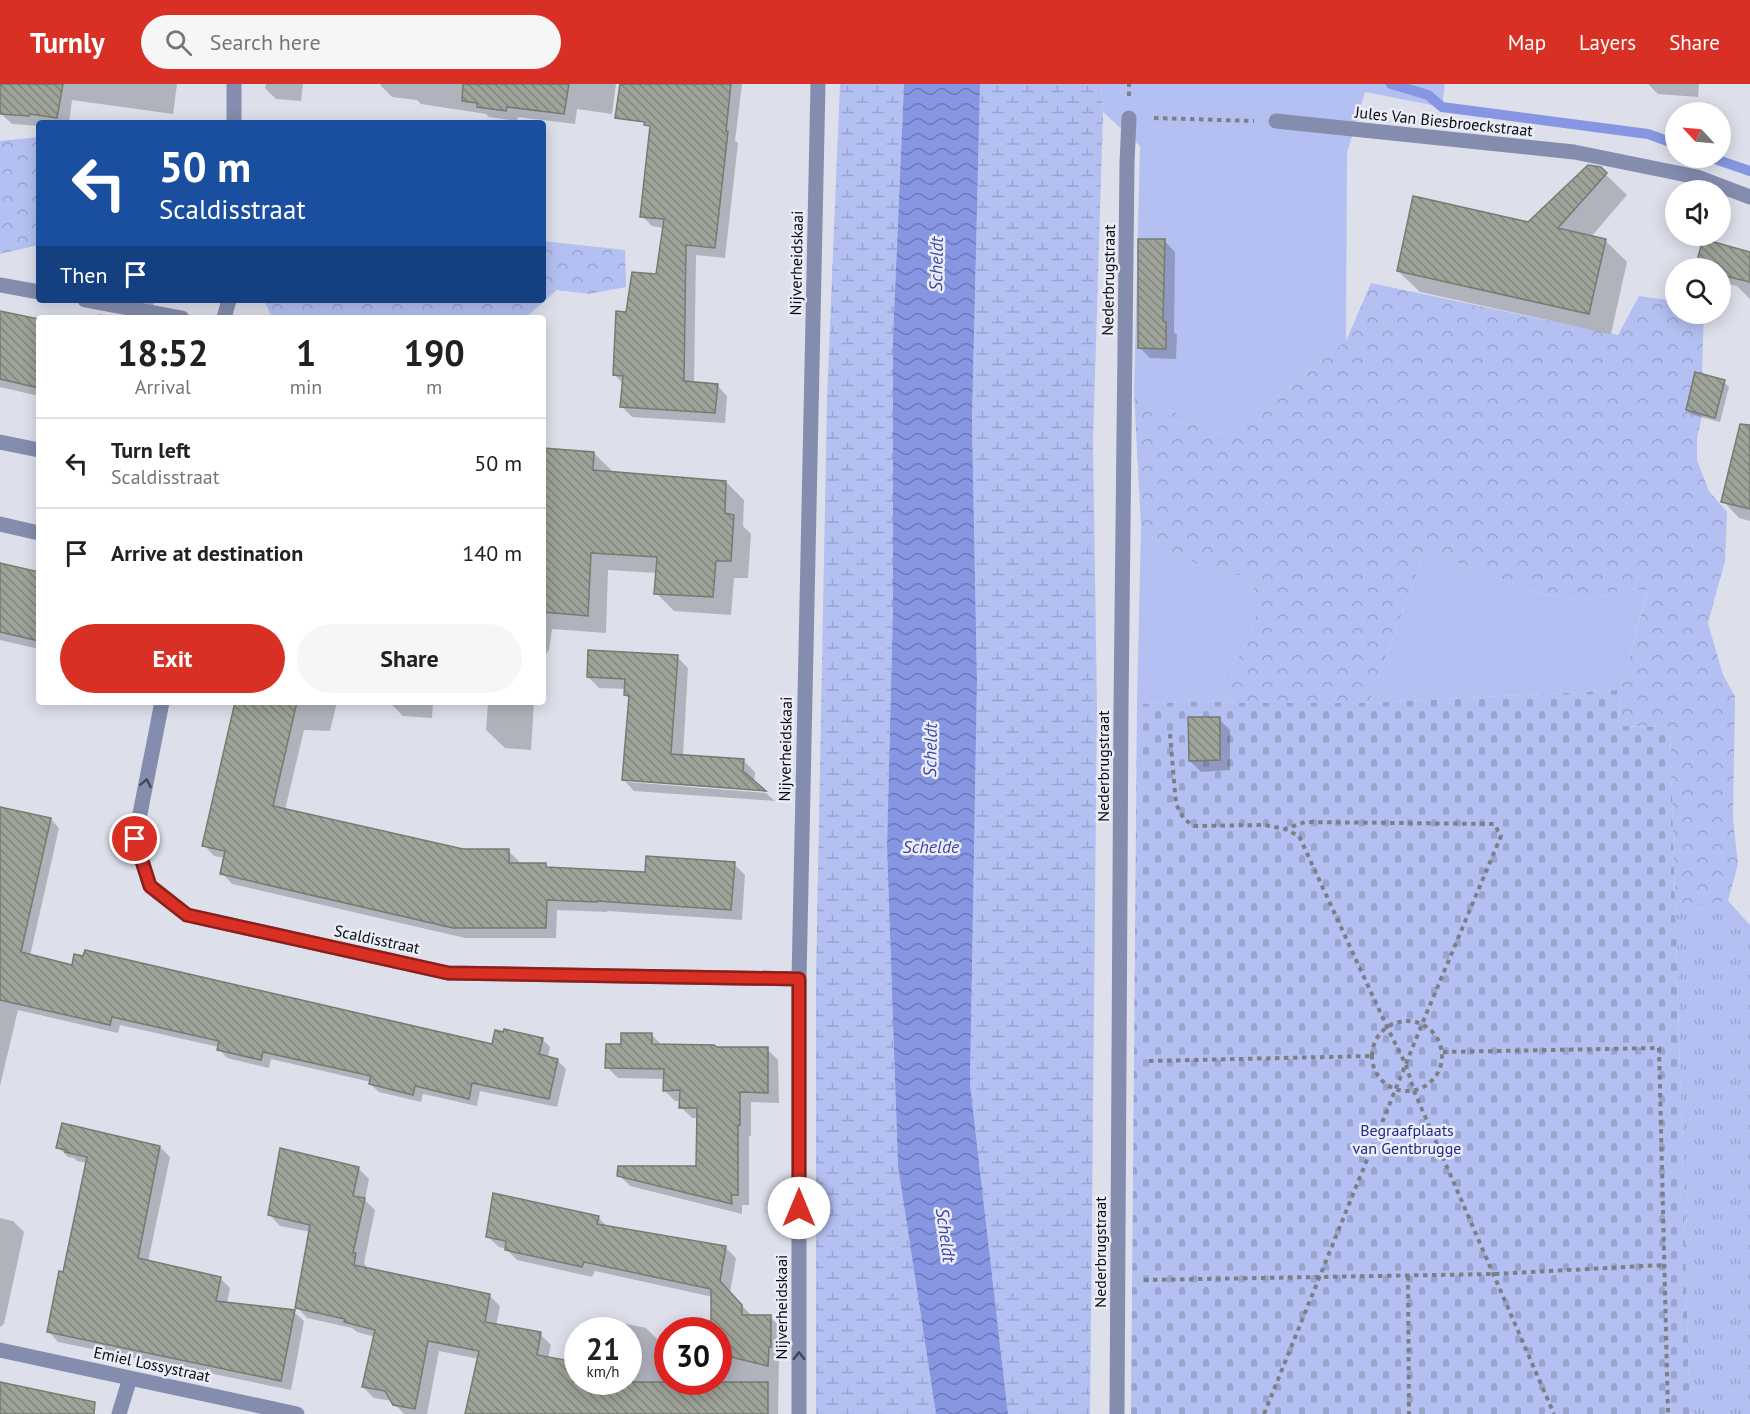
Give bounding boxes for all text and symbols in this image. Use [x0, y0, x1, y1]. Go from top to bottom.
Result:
search box [141, 15, 561, 69]
text: Turnly [30, 24, 105, 61]
icon: search [162, 26, 195, 59]
text: Search here [210, 28, 321, 56]
text: Map [1508, 29, 1546, 56]
text: Layers [1579, 29, 1636, 56]
text: Share [1669, 29, 1720, 56]
street label: Jules Van Biesbroeckstraat [1353, 102, 1534, 140]
north arrow [1665, 102, 1731, 168]
map controls [1665, 102, 1731, 324]
text: 50 m [159, 139, 251, 194]
icon: left [60, 144, 138, 222]
button: sound [1665, 180, 1731, 246]
text: Scaldisstraat [159, 192, 306, 226]
street label: Nijverheidskaai [785, 210, 807, 316]
street label: Nederbrugstraat [1097, 224, 1119, 336]
water label: Scheldt [924, 235, 948, 291]
icon: arrive [119, 258, 152, 291]
button: search [1665, 258, 1731, 324]
text: Then [60, 261, 107, 289]
text: 18:52 [117, 329, 209, 376]
text: 1 [296, 329, 316, 376]
text: 190 [404, 329, 465, 376]
text: Arrival [135, 374, 191, 400]
text: min [290, 374, 322, 400]
text: m [426, 374, 442, 400]
text: Turn left [111, 436, 191, 464]
icon: left [60, 447, 93, 480]
text: 50 m [474, 449, 522, 477]
text: Scaldisstraat [111, 464, 220, 490]
icon: arrive [60, 537, 93, 570]
text: Arrive at destination [111, 539, 303, 567]
text: 140 m [462, 539, 522, 567]
button: Exit [60, 624, 285, 693]
button: Share [297, 624, 522, 693]
street label: Nijverheidskaai [774, 696, 796, 802]
street label: Nederbrugstraat [1093, 710, 1113, 822]
water label: Scheldt [918, 721, 942, 777]
one-way arrow [139, 778, 152, 788]
pin [109, 813, 160, 864]
icon: arrive [118, 822, 151, 855]
water label: Schelde [903, 835, 960, 858]
street label: Scaldisstraat [332, 920, 422, 958]
park label: Begraafplaats van Gentbrugge [1353, 1120, 1461, 1158]
position arrow [767, 1176, 831, 1240]
street label: Nederbrugstraat [1090, 1196, 1110, 1308]
water label: Scheldt [931, 1207, 961, 1265]
street label: Nijverheidskaai [771, 1255, 791, 1359]
speed limit sign: 30 [654, 1317, 732, 1395]
text: 21 [586, 1329, 620, 1368]
street label: Emiel Lossystraat [92, 1342, 213, 1386]
one-way arrow [793, 1351, 805, 1360]
text: km/h [587, 1362, 619, 1381]

